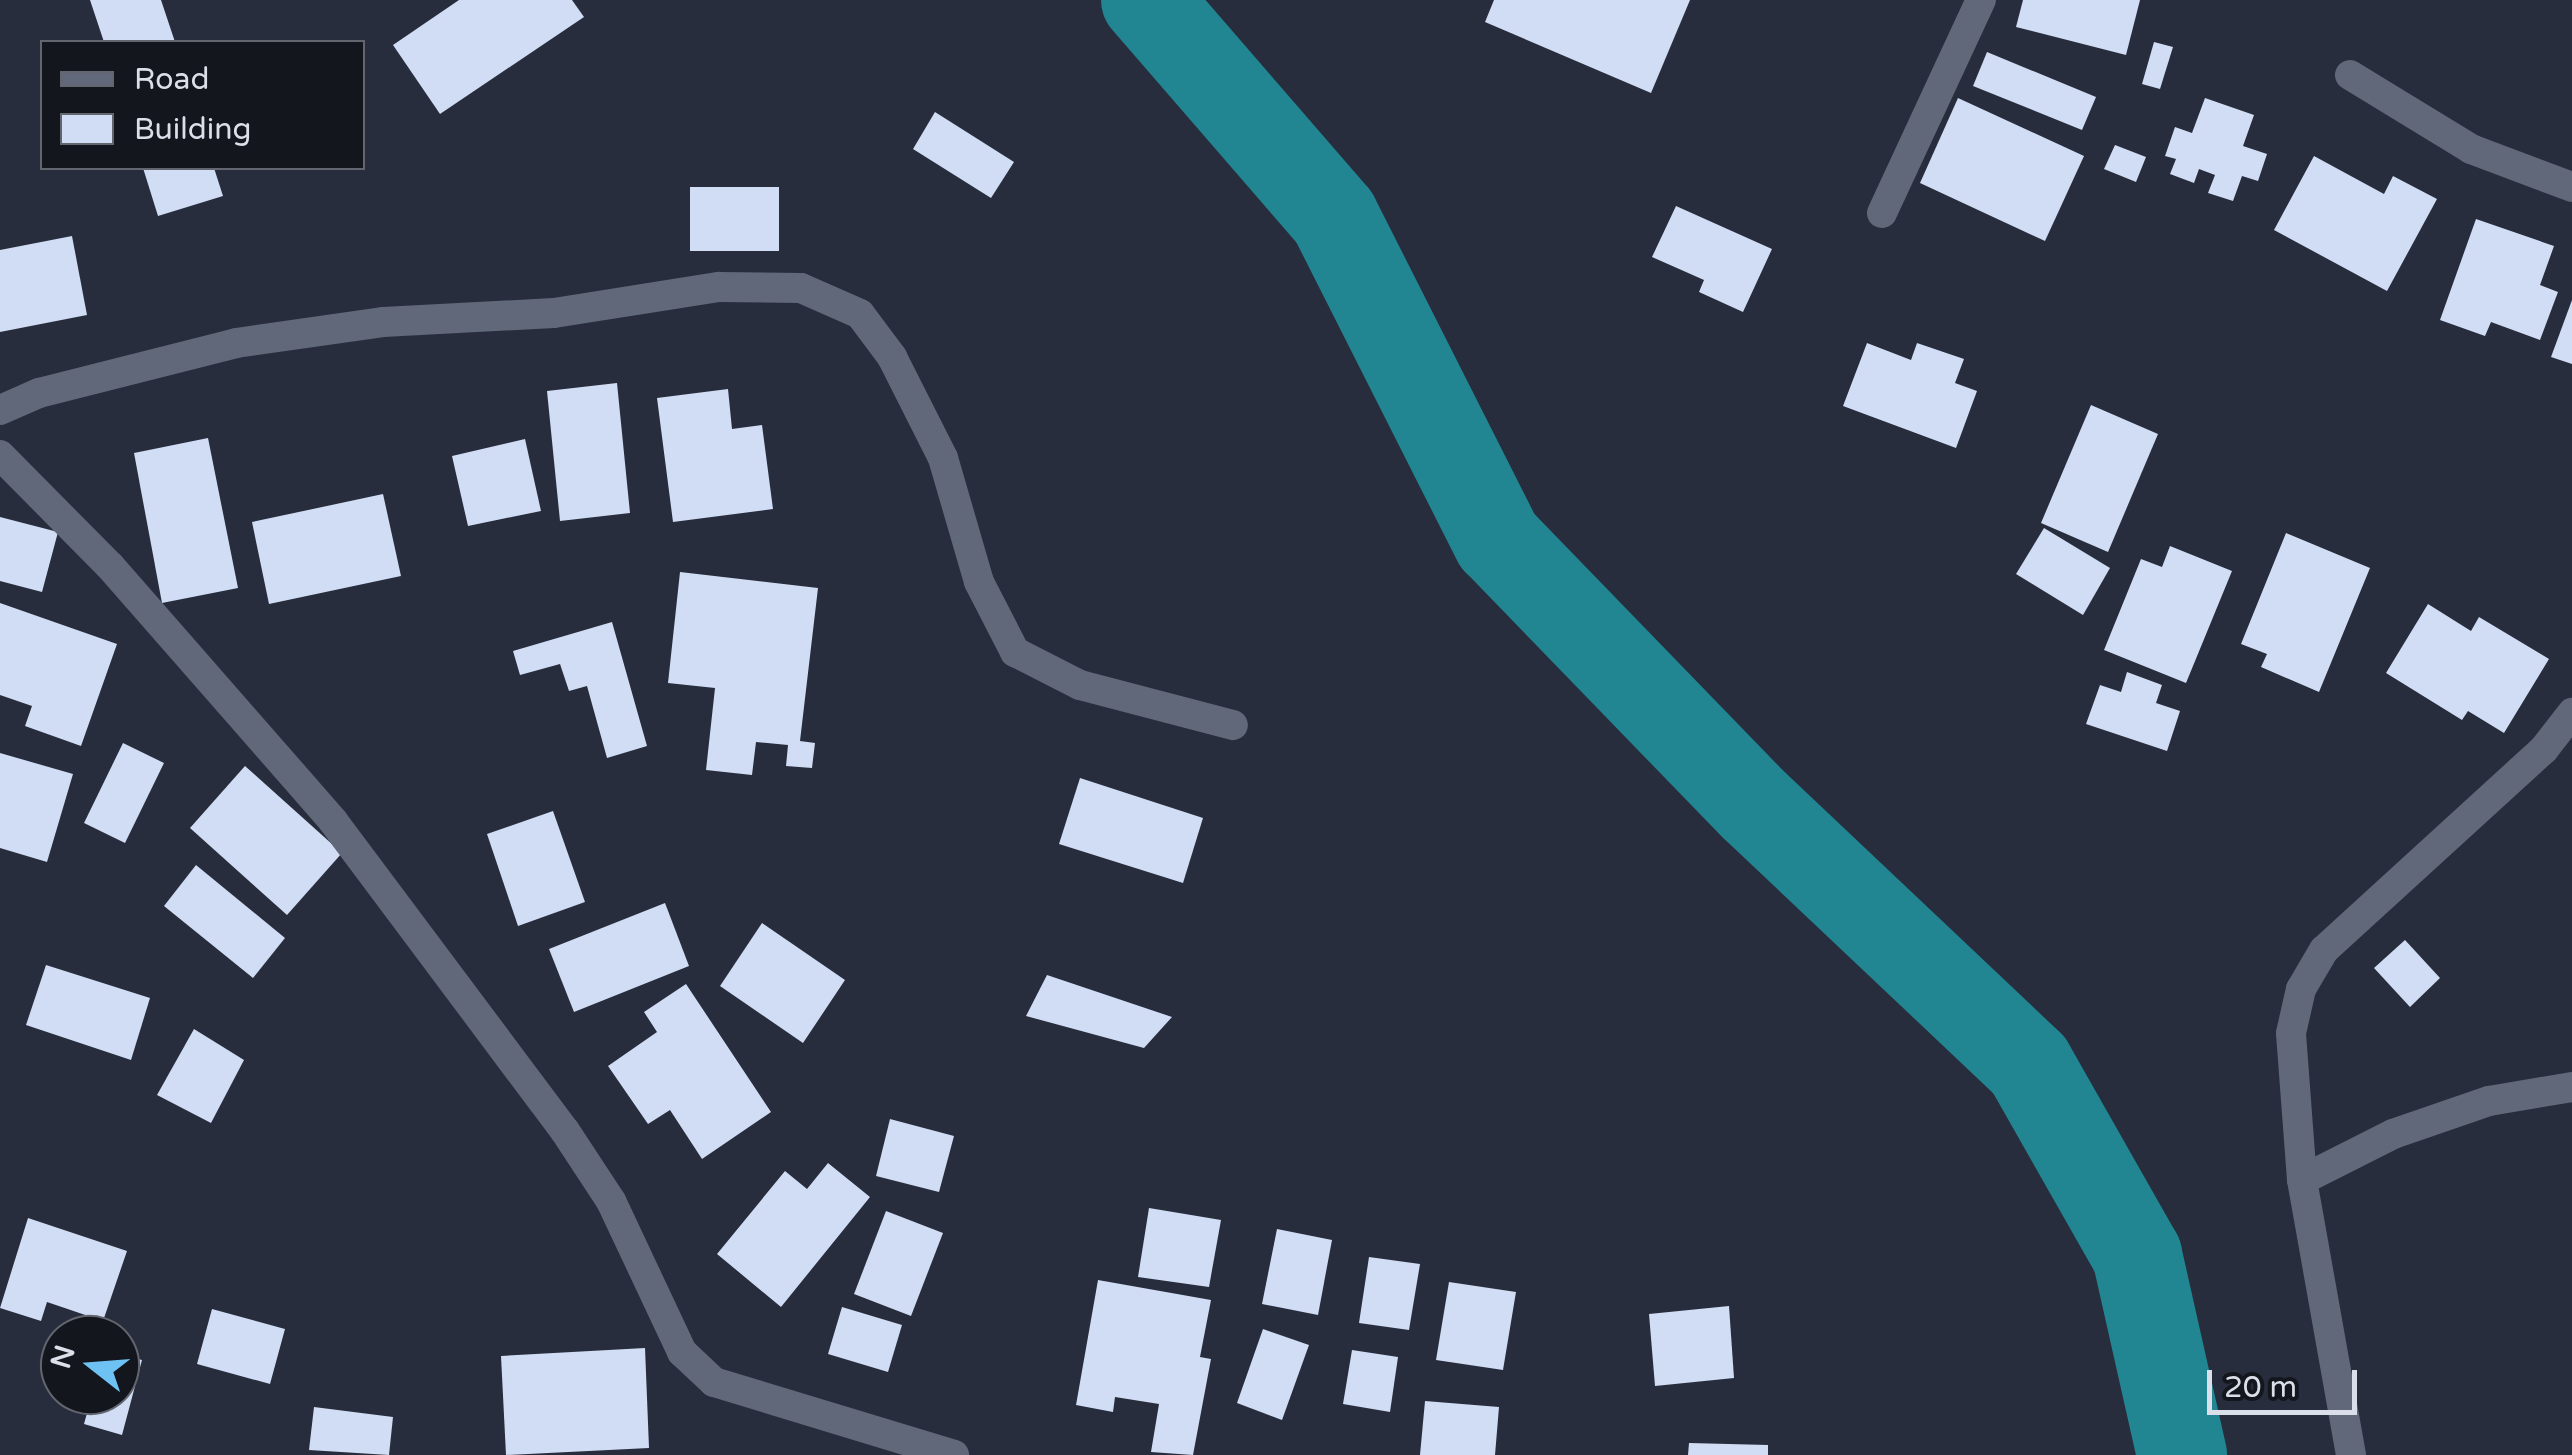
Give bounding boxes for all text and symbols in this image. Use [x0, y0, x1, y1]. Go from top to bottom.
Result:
legend [40, 40, 365, 170]
text: Road [134, 61, 209, 98]
text: Building [134, 111, 251, 148]
north arrow [40, 1315, 140, 1415]
text: N [44, 1341, 83, 1373]
scale bar [2212, 1350, 2362, 1412]
text: 20 m [2224, 1369, 2297, 1406]

